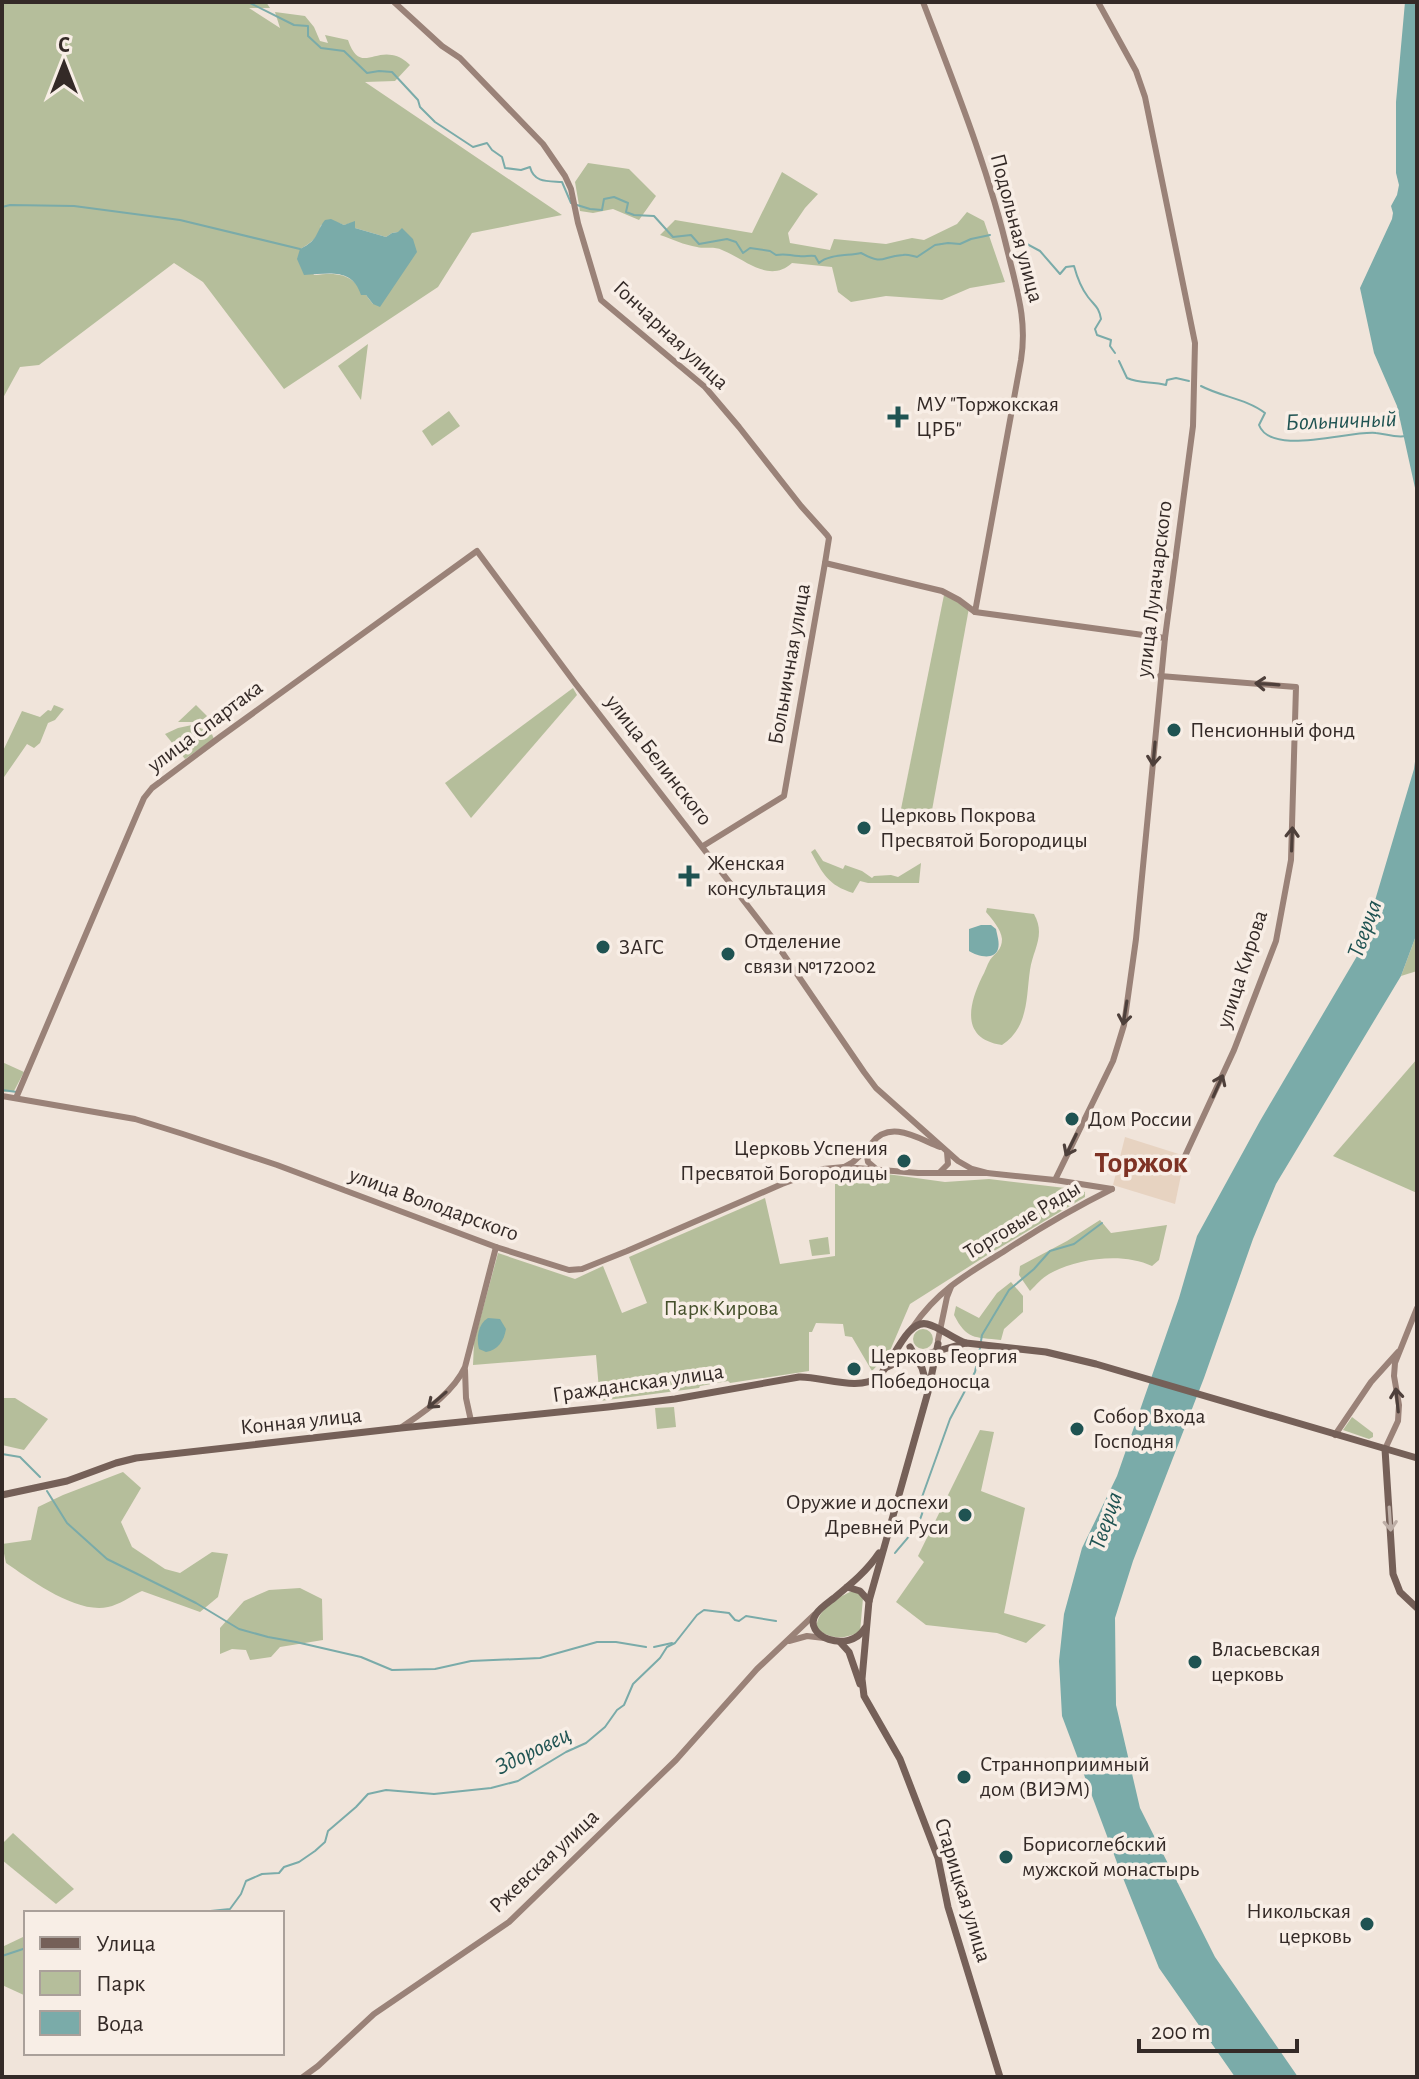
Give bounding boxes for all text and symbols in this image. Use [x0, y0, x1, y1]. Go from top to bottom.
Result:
north arrow [24, 24, 104, 104]
text: С [58, 34, 70, 56]
street label: Подольная улица [987, 151, 1047, 305]
street label: Гончарная улица [609, 276, 733, 394]
place label: МУ "Торжокская ЦРБ" [916, 393, 1059, 440]
marker: МУ "Торжокская ЦРБ" [887, 406, 909, 428]
water label: Больничный [1285, 407, 1397, 435]
street label: улица Луначарского [1132, 499, 1176, 680]
street label: Больничная улица [764, 582, 814, 746]
street label: улица Спартака [143, 676, 267, 777]
one-way arrow [1254, 676, 1281, 691]
street label: улица Белинского [601, 690, 716, 829]
place label: Пенсионный фонд [1190, 719, 1355, 741]
marker: Пенсионный фонд [1165, 721, 1183, 739]
one-way arrow [1146, 740, 1161, 767]
place label: Церковь Покрова Пресвятой Богородицы [880, 804, 1088, 851]
marker: Церковь Покрова Пресвятой Богородицы [855, 819, 873, 837]
one-way arrow [1284, 826, 1299, 853]
place label: Женская консультация [707, 852, 827, 899]
marker: Женская консультация [678, 865, 700, 887]
water label: Тверца [1343, 897, 1387, 961]
street label: улица Кирова [1212, 908, 1271, 1031]
place label: Отделение связи №172002 [744, 930, 876, 977]
place label: ЗАГС [619, 936, 664, 958]
marker: ЗАГС [594, 938, 612, 956]
marker: Отделение связи №172002 [719, 945, 737, 963]
one-way arrow [1117, 999, 1132, 1025]
one-way arrow [1211, 1074, 1226, 1099]
place label: Дом России [1088, 1108, 1192, 1130]
marker: Дом России [1063, 1110, 1081, 1128]
one-way arrow [1063, 1133, 1078, 1157]
place label: Церковь Успения Пресвятой Богородицы [680, 1137, 888, 1184]
district label: Торжок [1094, 1148, 1188, 1178]
marker: Церковь Успения Пресвятой Богородицы [895, 1152, 913, 1170]
street label: улица Володарского [345, 1163, 522, 1245]
street label: Торговые Ряды [960, 1177, 1084, 1263]
park label: Парк Кирова [664, 1297, 778, 1319]
place label: Церковь Георгия Победоносца [870, 1345, 1018, 1392]
street label: Гражданская улица [551, 1360, 725, 1406]
marker: Церковь Георгия Победоносца [845, 1360, 863, 1378]
one-way arrow [1389, 1387, 1404, 1414]
one-way arrow [427, 1391, 447, 1409]
street label: Конная улица [239, 1404, 363, 1438]
place label: Собор Входа Господня [1093, 1405, 1205, 1452]
marker: Собор Входа Господня [1068, 1420, 1086, 1438]
water label: Тверца [1085, 1489, 1127, 1553]
place label: Оружие и доспехи Древней Руси [786, 1491, 949, 1538]
one-way arrow [1382, 1505, 1397, 1532]
marker: Оружие и доспехи Древней Руси [956, 1506, 974, 1524]
place label: Власьевская церковь [1211, 1638, 1321, 1685]
marker: Власьевская церковь [1186, 1653, 1204, 1671]
water label: Здоровец [491, 1722, 575, 1780]
place label: Странноприимный дом (ВИЭМ) [980, 1753, 1150, 1800]
marker: Странноприимный дом (ВИЭМ) [955, 1768, 973, 1786]
street label: Ржевская улица [485, 1805, 603, 1917]
street label: Старицкая улица [931, 1815, 995, 1965]
place label: Борисоглебский мужской монастырь [1022, 1833, 1200, 1880]
marker: Борисоглебский мужской монастырь [997, 1848, 1015, 1866]
place label: Никольская церковь [1246, 1900, 1352, 1947]
legend [24, 1911, 284, 2055]
marker: Никольская церковь [1358, 1915, 1376, 1933]
text: Улица [96, 1932, 156, 1956]
text: Парк [96, 1972, 145, 1996]
scale bar [1139, 2003, 1297, 2053]
text: Вода [96, 2012, 144, 2036]
text: 200 m [1151, 2020, 1210, 2044]

